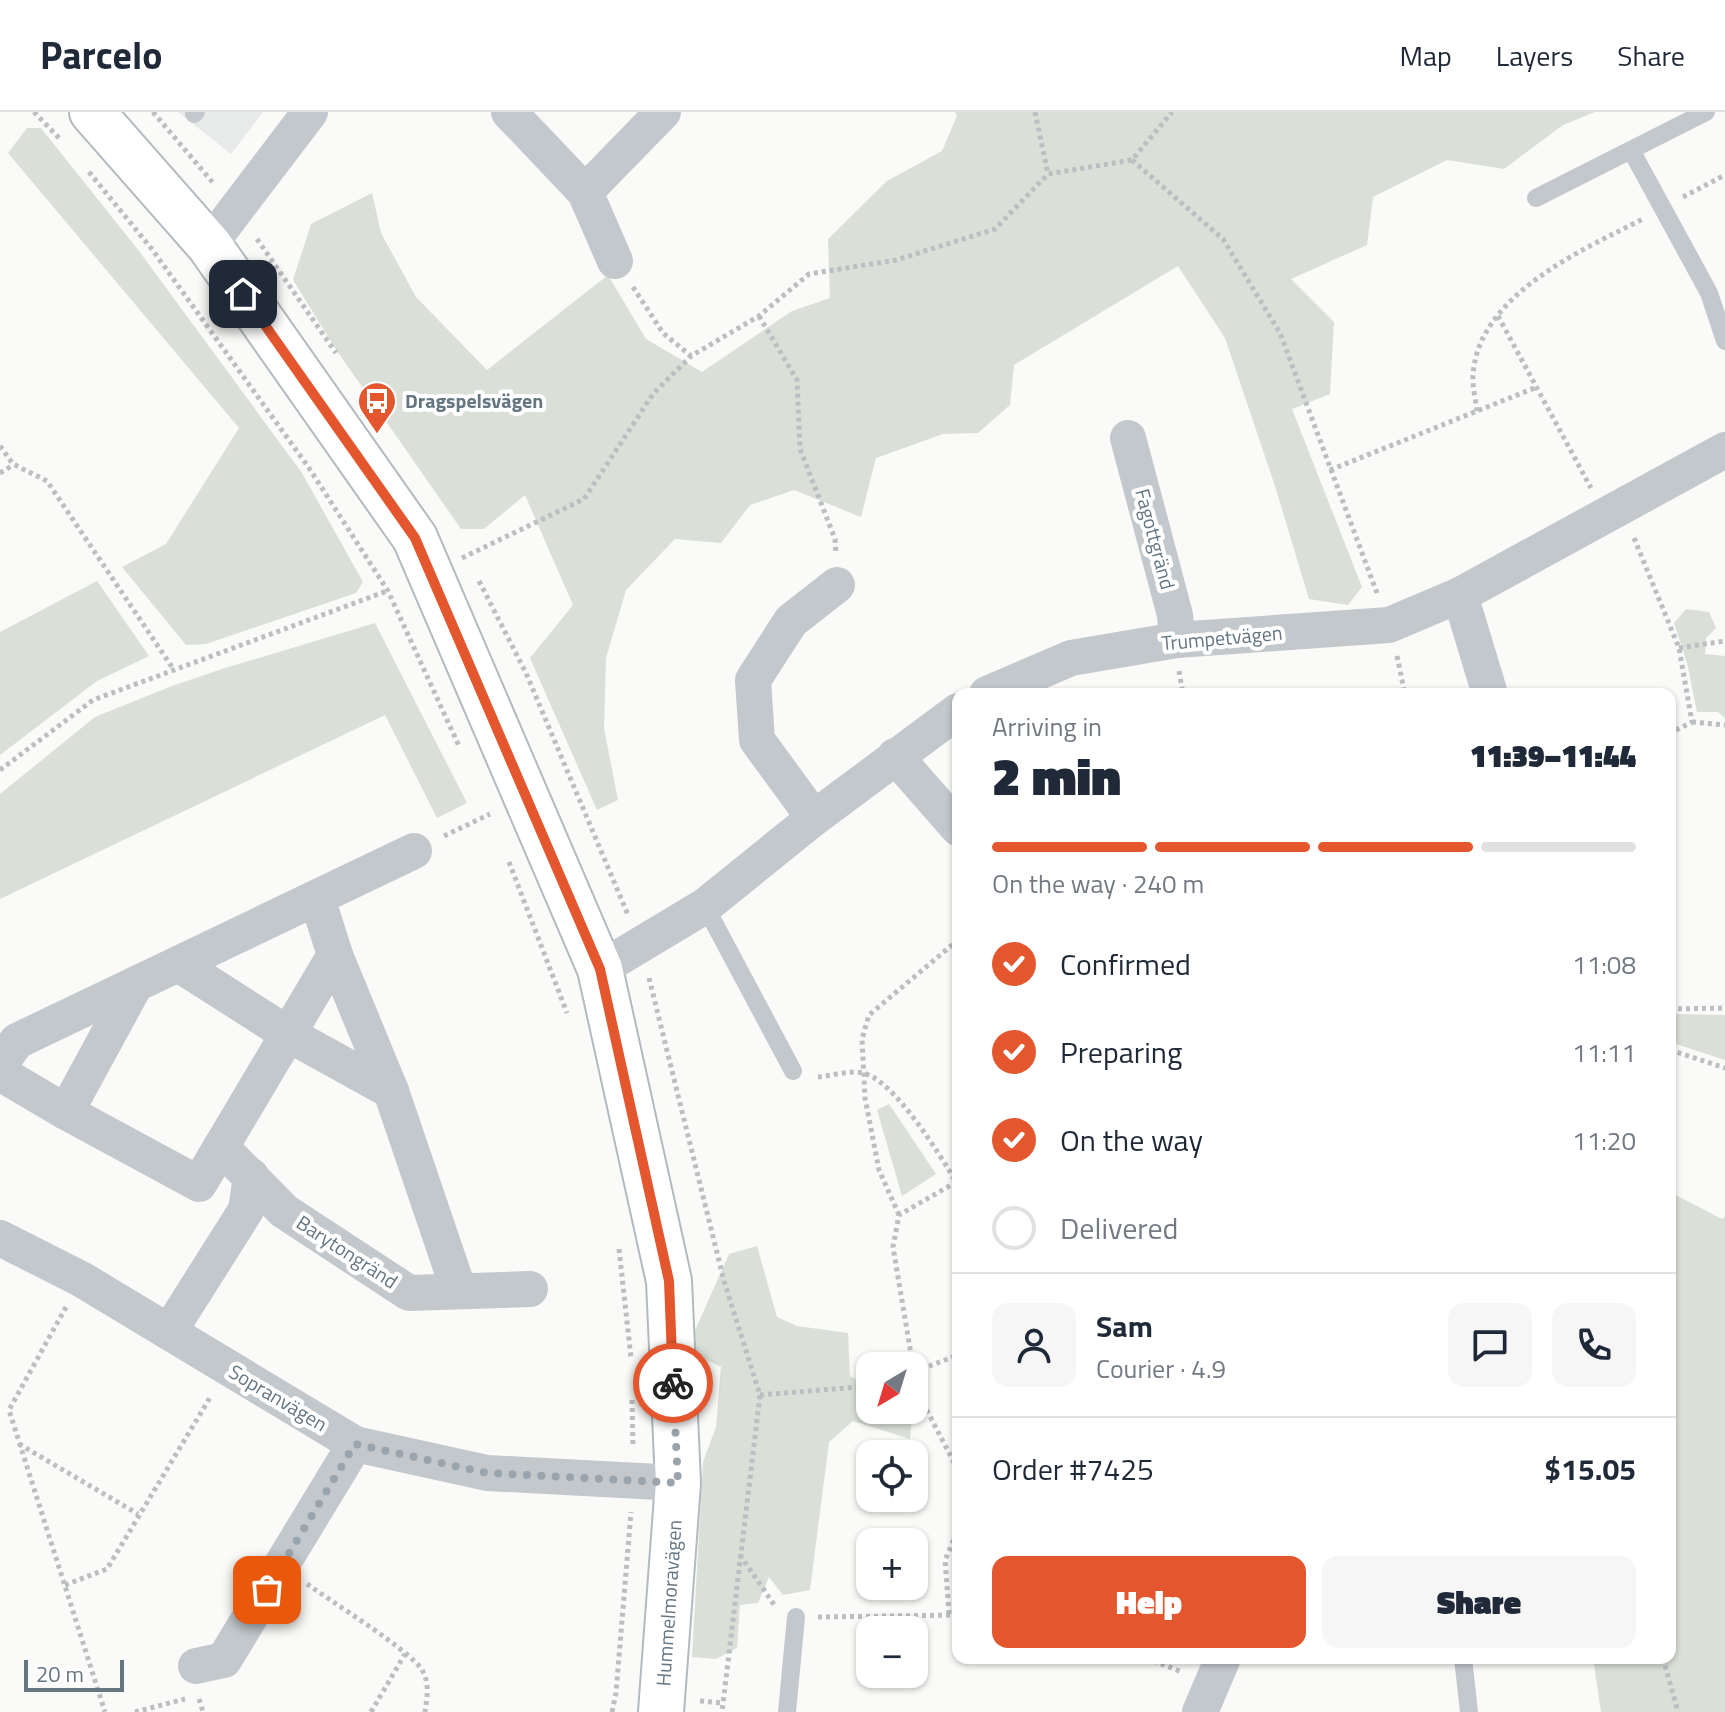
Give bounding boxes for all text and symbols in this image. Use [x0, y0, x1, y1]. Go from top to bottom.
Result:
text: Parcelo [40, 26, 162, 84]
text: Map [1399, 34, 1452, 77]
text: Layers [1496, 34, 1573, 77]
text: Share [1617, 34, 1685, 77]
pin [209, 260, 277, 328]
icon: home [221, 272, 265, 316]
bus stop icon: Dragspelsvägen [356, 380, 398, 435]
place label: Dragspelsvägen [405, 385, 543, 416]
street label: Fagottgränd [1127, 485, 1184, 593]
street label: Trumpetvägen [1160, 617, 1284, 658]
text: Arriving in [992, 707, 1102, 746]
text: 11:39–11:44 [1470, 733, 1636, 779]
text: 2 min [992, 736, 1121, 815]
text: On the way · 240 m [992, 864, 1204, 903]
text: Confirmed [1060, 941, 1191, 987]
icon: check [992, 942, 1036, 986]
text: 11:08 [1572, 945, 1636, 984]
text: Preparing [1060, 1029, 1182, 1075]
icon: check [992, 1030, 1036, 1074]
text: 11:11 [1572, 1033, 1636, 1072]
text: On the way [1060, 1117, 1203, 1163]
icon: check [992, 1118, 1036, 1162]
text: 11:20 [1572, 1121, 1636, 1160]
text: Delivered [1060, 1205, 1178, 1251]
street label: Barytongränd [290, 1207, 404, 1296]
button: person [992, 1303, 1076, 1387]
text: Sam [1096, 1303, 1153, 1349]
button: chat [1448, 1303, 1532, 1387]
button: phone [1552, 1303, 1636, 1387]
courier [633, 1343, 713, 1423]
text: Courier · 4.9 [1096, 1349, 1226, 1388]
north arrow [856, 1352, 928, 1424]
map controls [856, 1352, 928, 1688]
street label: Sopranvägen [223, 1356, 333, 1439]
icon: bike [651, 1361, 695, 1405]
button: locate [856, 1440, 928, 1512]
text: Order #7425 [992, 1446, 1154, 1492]
text: $15.05 [1544, 1446, 1636, 1492]
street label: Hummelmoravägen [647, 1519, 690, 1687]
button: + [856, 1528, 928, 1600]
pin [233, 1556, 301, 1624]
button: Help [992, 1556, 1306, 1648]
button: Share [1322, 1556, 1636, 1648]
icon: bag [245, 1568, 289, 1612]
button: − [856, 1616, 928, 1688]
scale bar [24, 1656, 124, 1692]
text: 20 m [36, 1657, 84, 1691]

